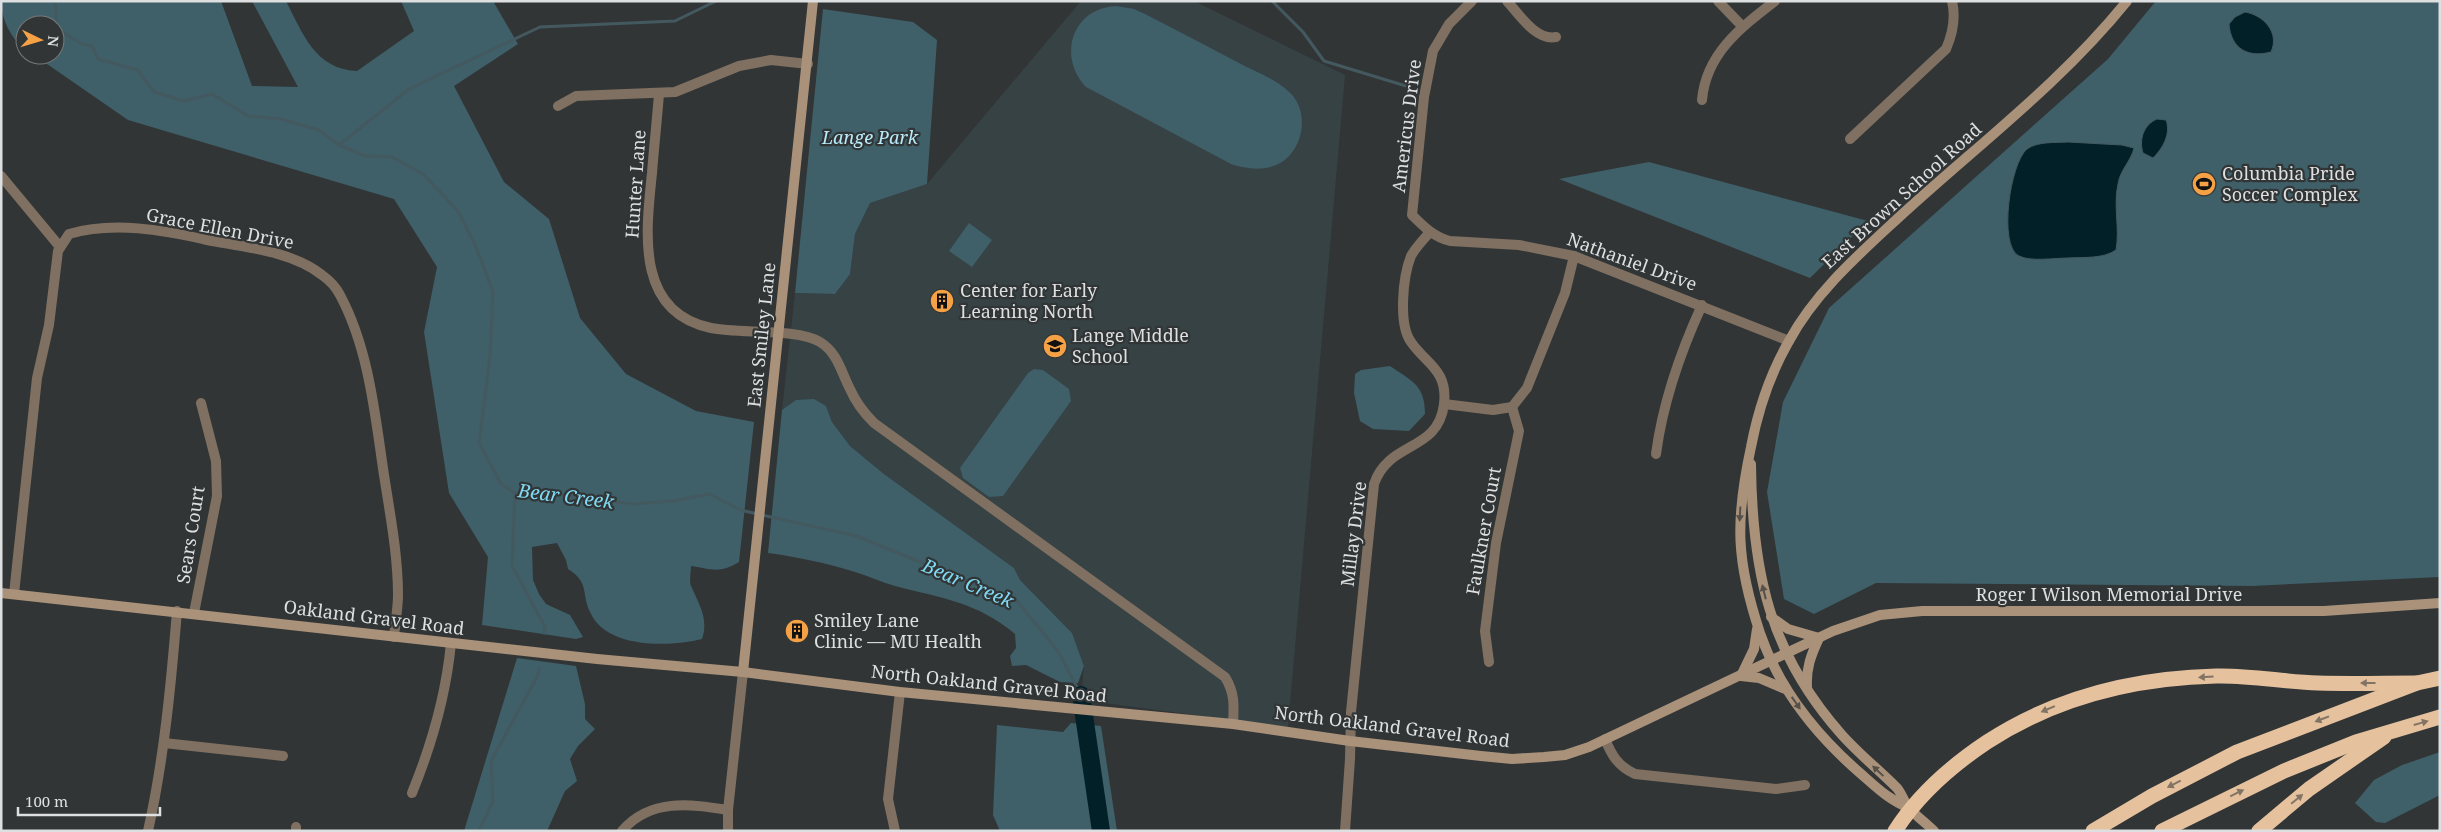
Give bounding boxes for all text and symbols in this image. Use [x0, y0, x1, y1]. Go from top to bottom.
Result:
north arrow [15, 15, 65, 65]
text: N [44, 35, 63, 48]
street label: Americus Drive [1386, 58, 1426, 194]
street label: East Brown School Road [1816, 117, 1986, 274]
park label: Lange Park [821, 125, 919, 149]
street label: Hunter Lane [619, 129, 651, 239]
place label: Columbia Pride Soccer Complex [2222, 161, 2358, 206]
sports icon: Columbia Pride Soccer Complex [2191, 171, 2217, 197]
street label: Grace Ellen Drive [144, 202, 296, 254]
street label: Nathaniel Drive [1564, 226, 1701, 296]
street label: East Smiley Lane [741, 261, 781, 409]
place label: Center for Early Learning North [960, 278, 1098, 323]
building icon: Center for Early Learning North [929, 288, 955, 314]
place label: Lange Middle School [1072, 323, 1189, 368]
school or university icon: Lange Middle School [1042, 333, 1068, 359]
street label: Faulkner Court [1460, 465, 1506, 597]
water label: Bear Creek [515, 477, 617, 515]
street label: Millay Drive [1335, 480, 1371, 588]
street label: Sears Court [170, 484, 210, 585]
one-way arrow [1736, 506, 1744, 522]
water label: Bear Creek [918, 552, 1019, 614]
street label: Roger I Wilson Memorial Drive [1976, 582, 2242, 606]
one-way arrow [1760, 584, 1768, 600]
street label: Oakland Gravel Road [282, 594, 466, 640]
place label: Smiley Lane Clinic — MU Health [814, 608, 982, 653]
building icon: Smiley Lane Clinic — MU Health [784, 618, 810, 644]
street label: North Oakland Gravel Road [870, 659, 1108, 707]
one-way arrow [2198, 673, 2214, 681]
one-way arrow [2360, 679, 2376, 687]
one-way arrow [1791, 697, 1801, 710]
street label: North Oakland Gravel Road [1273, 700, 1511, 752]
one-way arrow [2041, 705, 2055, 713]
one-way arrow [2315, 716, 2330, 723]
one-way arrow [2414, 718, 2429, 726]
one-way arrow [1873, 765, 1885, 777]
one-way arrow [2166, 780, 2181, 788]
scale bar [18, 784, 160, 816]
one-way arrow [2230, 789, 2244, 797]
text: 100 m [25, 791, 68, 811]
one-way arrow [2290, 794, 2303, 805]

